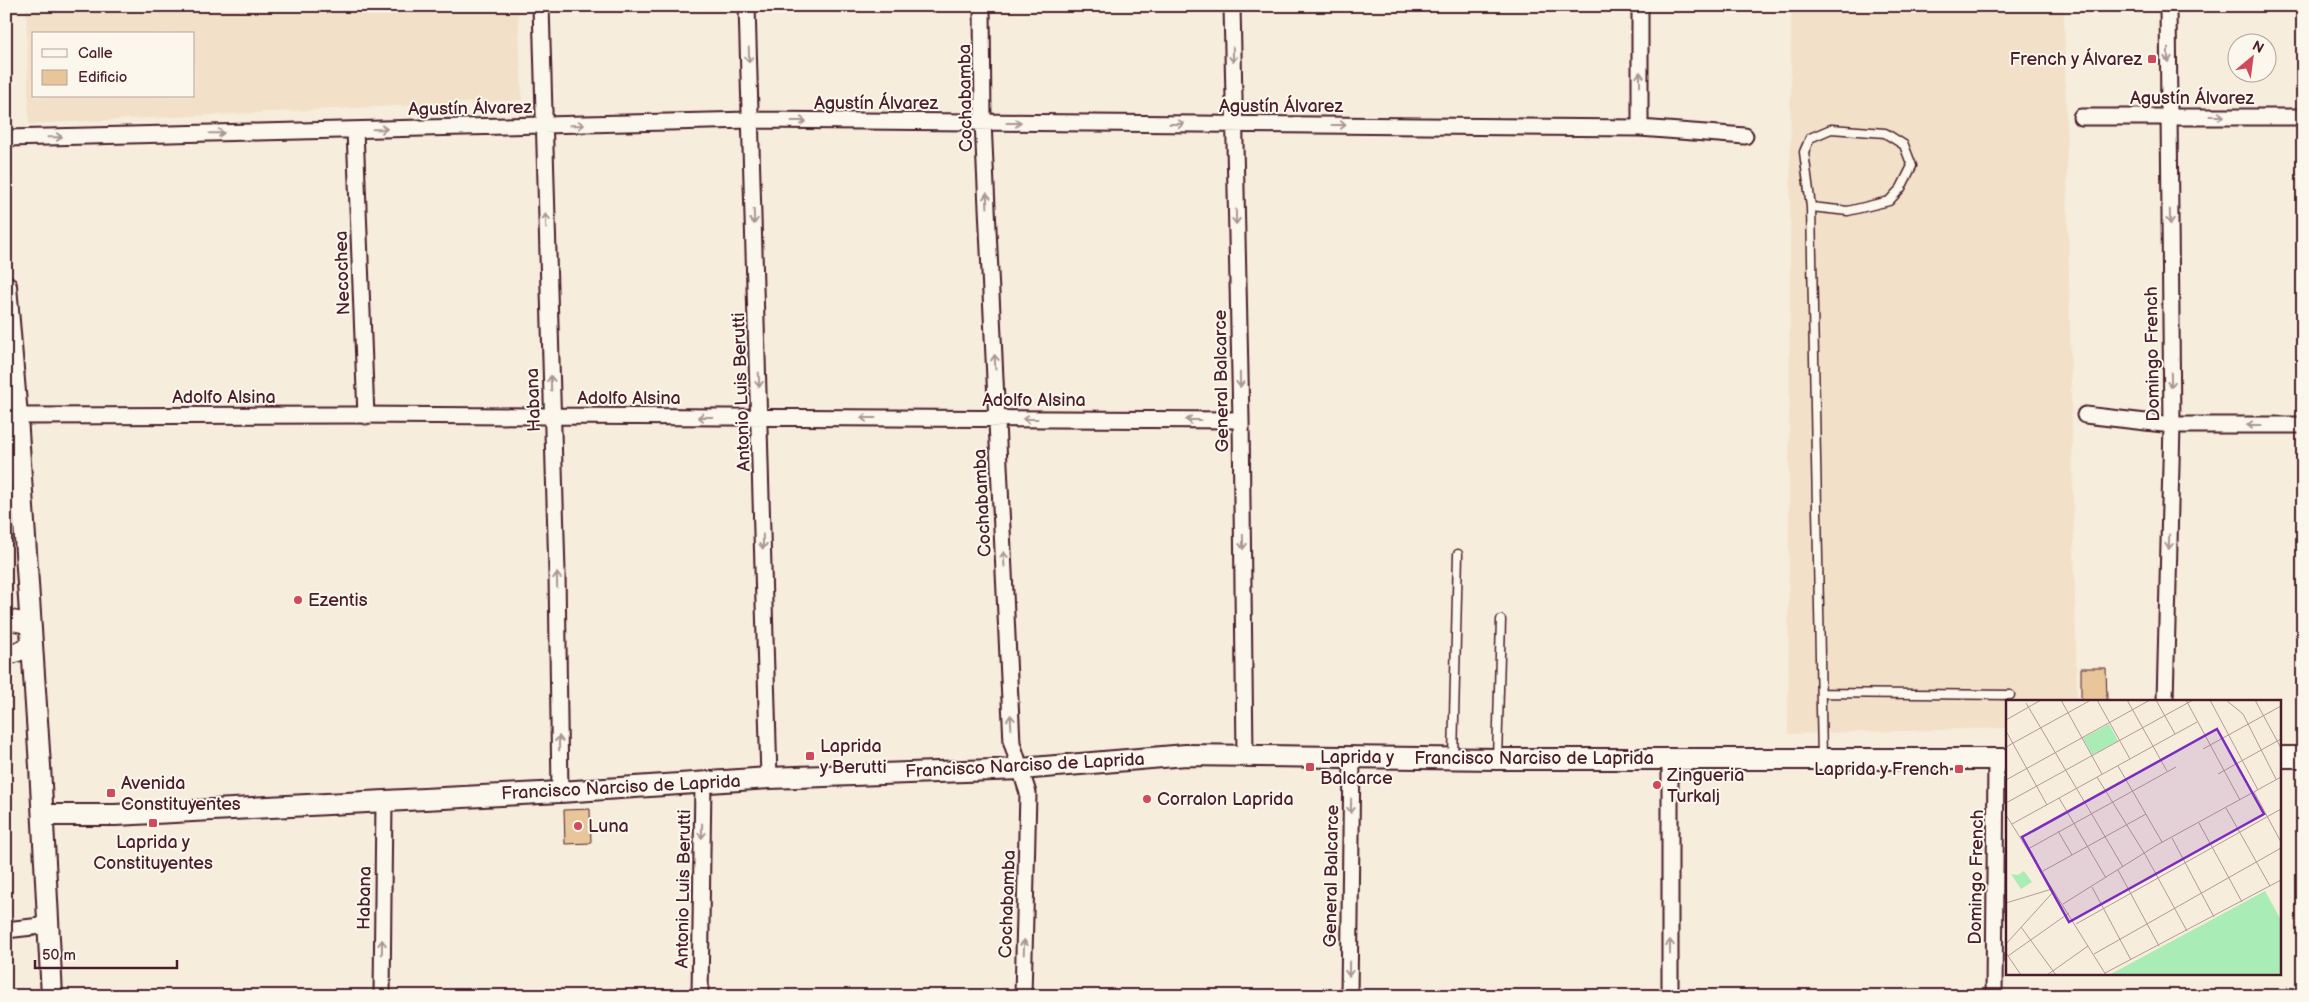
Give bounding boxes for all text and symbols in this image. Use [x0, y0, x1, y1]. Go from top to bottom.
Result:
legend [32, 32, 195, 98]
north arrow [2226, 32, 2276, 82]
text: N [2249, 37, 2267, 57]
text: Calle [78, 44, 113, 63]
street label: Cochabamba [954, 44, 977, 152]
one-way arrow [1228, 46, 1238, 63]
one-way arrow [2163, 46, 2173, 63]
one-way arrow [744, 47, 753, 63]
place label: French y Álvarez [2010, 47, 2142, 70]
marker: French y Álvarez [2146, 53, 2158, 65]
text: Edificio [78, 68, 127, 87]
one-way arrow [1635, 71, 1645, 88]
street label: Agustín Álvarez [2130, 86, 2254, 109]
street label: Agustín Álvarez [814, 91, 938, 114]
street label: Agustín Álvarez [1219, 94, 1343, 117]
street label: Agustín Álvarez [408, 95, 533, 120]
one-way arrow [2208, 111, 2225, 121]
one-way arrow [791, 116, 807, 126]
one-way arrow [1006, 118, 1022, 128]
one-way arrow [1168, 119, 1185, 129]
one-way arrow [569, 120, 585, 129]
one-way arrow [1331, 120, 1347, 130]
one-way arrow [372, 125, 388, 134]
one-way arrow [209, 128, 225, 138]
one-way arrow [46, 132, 63, 142]
one-way arrow [982, 192, 991, 208]
one-way arrow [749, 209, 759, 225]
one-way arrow [1232, 209, 1241, 225]
one-way arrow [2165, 209, 2174, 225]
one-way arrow [541, 213, 551, 229]
street label: Necochea [331, 230, 354, 316]
street label: Domingo French [2141, 286, 2164, 422]
street label: General Balcarce [1210, 309, 1233, 453]
street label: Antonio Luis Berutti [728, 312, 755, 472]
one-way arrow [990, 354, 999, 370]
street label: Habana [522, 368, 545, 432]
one-way arrow [754, 372, 764, 388]
one-way arrow [1236, 372, 1245, 388]
one-way arrow [2167, 372, 2176, 388]
one-way arrow [546, 375, 556, 392]
street label: Adolfo Alsina [172, 387, 276, 408]
street label: Adolfo Alsina [577, 388, 681, 409]
street label: Adolfo Alsina [982, 390, 1086, 411]
one-way arrow [697, 412, 714, 422]
one-way arrow [860, 413, 876, 423]
one-way arrow [1022, 414, 1038, 424]
one-way arrow [1185, 415, 1201, 425]
one-way arrow [2246, 420, 2262, 430]
street label: Cochabamba [969, 448, 996, 558]
one-way arrow [759, 534, 768, 550]
one-way arrow [1238, 534, 1248, 550]
one-way arrow [2164, 534, 2174, 550]
one-way arrow [999, 552, 1008, 568]
one-way arrow [553, 573, 562, 589]
place label: Ezentis [308, 590, 368, 611]
marker: Ezentis [292, 594, 304, 606]
inset map [2006, 700, 2282, 974]
one-way arrow [1006, 714, 1016, 730]
one-way arrow [555, 735, 564, 751]
place label: Laprida y Berutti [819, 736, 887, 778]
place label: Laprida y Balcarce [1320, 747, 1395, 789]
street label: Francisco Narciso de Laprida [1414, 748, 1654, 769]
street label: Francisco Narciso de Laprida [905, 749, 1145, 782]
marker: Laprida y Berutti [804, 750, 816, 762]
place label: Laprida y French [1814, 759, 1949, 780]
marker: Laprida y Balcarce [1304, 761, 1316, 773]
marker: Laprida y French [1953, 763, 1965, 775]
place label: Zingueria Turkalj [1666, 765, 1744, 807]
street label: Francisco Narciso de Laprida [501, 771, 741, 804]
place label: Avenida Constituyentes [121, 773, 241, 815]
marker: Zingueria Turkalj [1651, 779, 1663, 791]
marker: Avenida Constituyentes [105, 787, 117, 799]
place label: Corralon Laprida [1157, 789, 1294, 810]
marker: Corralon Laprida [1141, 793, 1153, 805]
one-way arrow [1346, 798, 1356, 814]
street label: General Balcarce [1320, 804, 1343, 948]
street label: Antonio Luis Berutti [672, 809, 695, 969]
street label: Domingo French [1965, 809, 1988, 945]
place label: Luna [588, 816, 629, 837]
marker: Laprida y Constituyentes [147, 817, 159, 829]
marker: Luna [572, 820, 584, 832]
one-way arrow [698, 823, 707, 839]
place label: Laprida y Constituyentes [93, 832, 213, 874]
street label: Cochabamba [995, 849, 1020, 959]
street label: Habana [353, 866, 376, 930]
scale bar [35, 937, 178, 969]
one-way arrow [377, 939, 387, 956]
one-way arrow [1020, 939, 1029, 955]
one-way arrow [1665, 939, 1675, 956]
text: 50 m [42, 946, 76, 965]
one-way arrow [1344, 960, 1354, 976]

